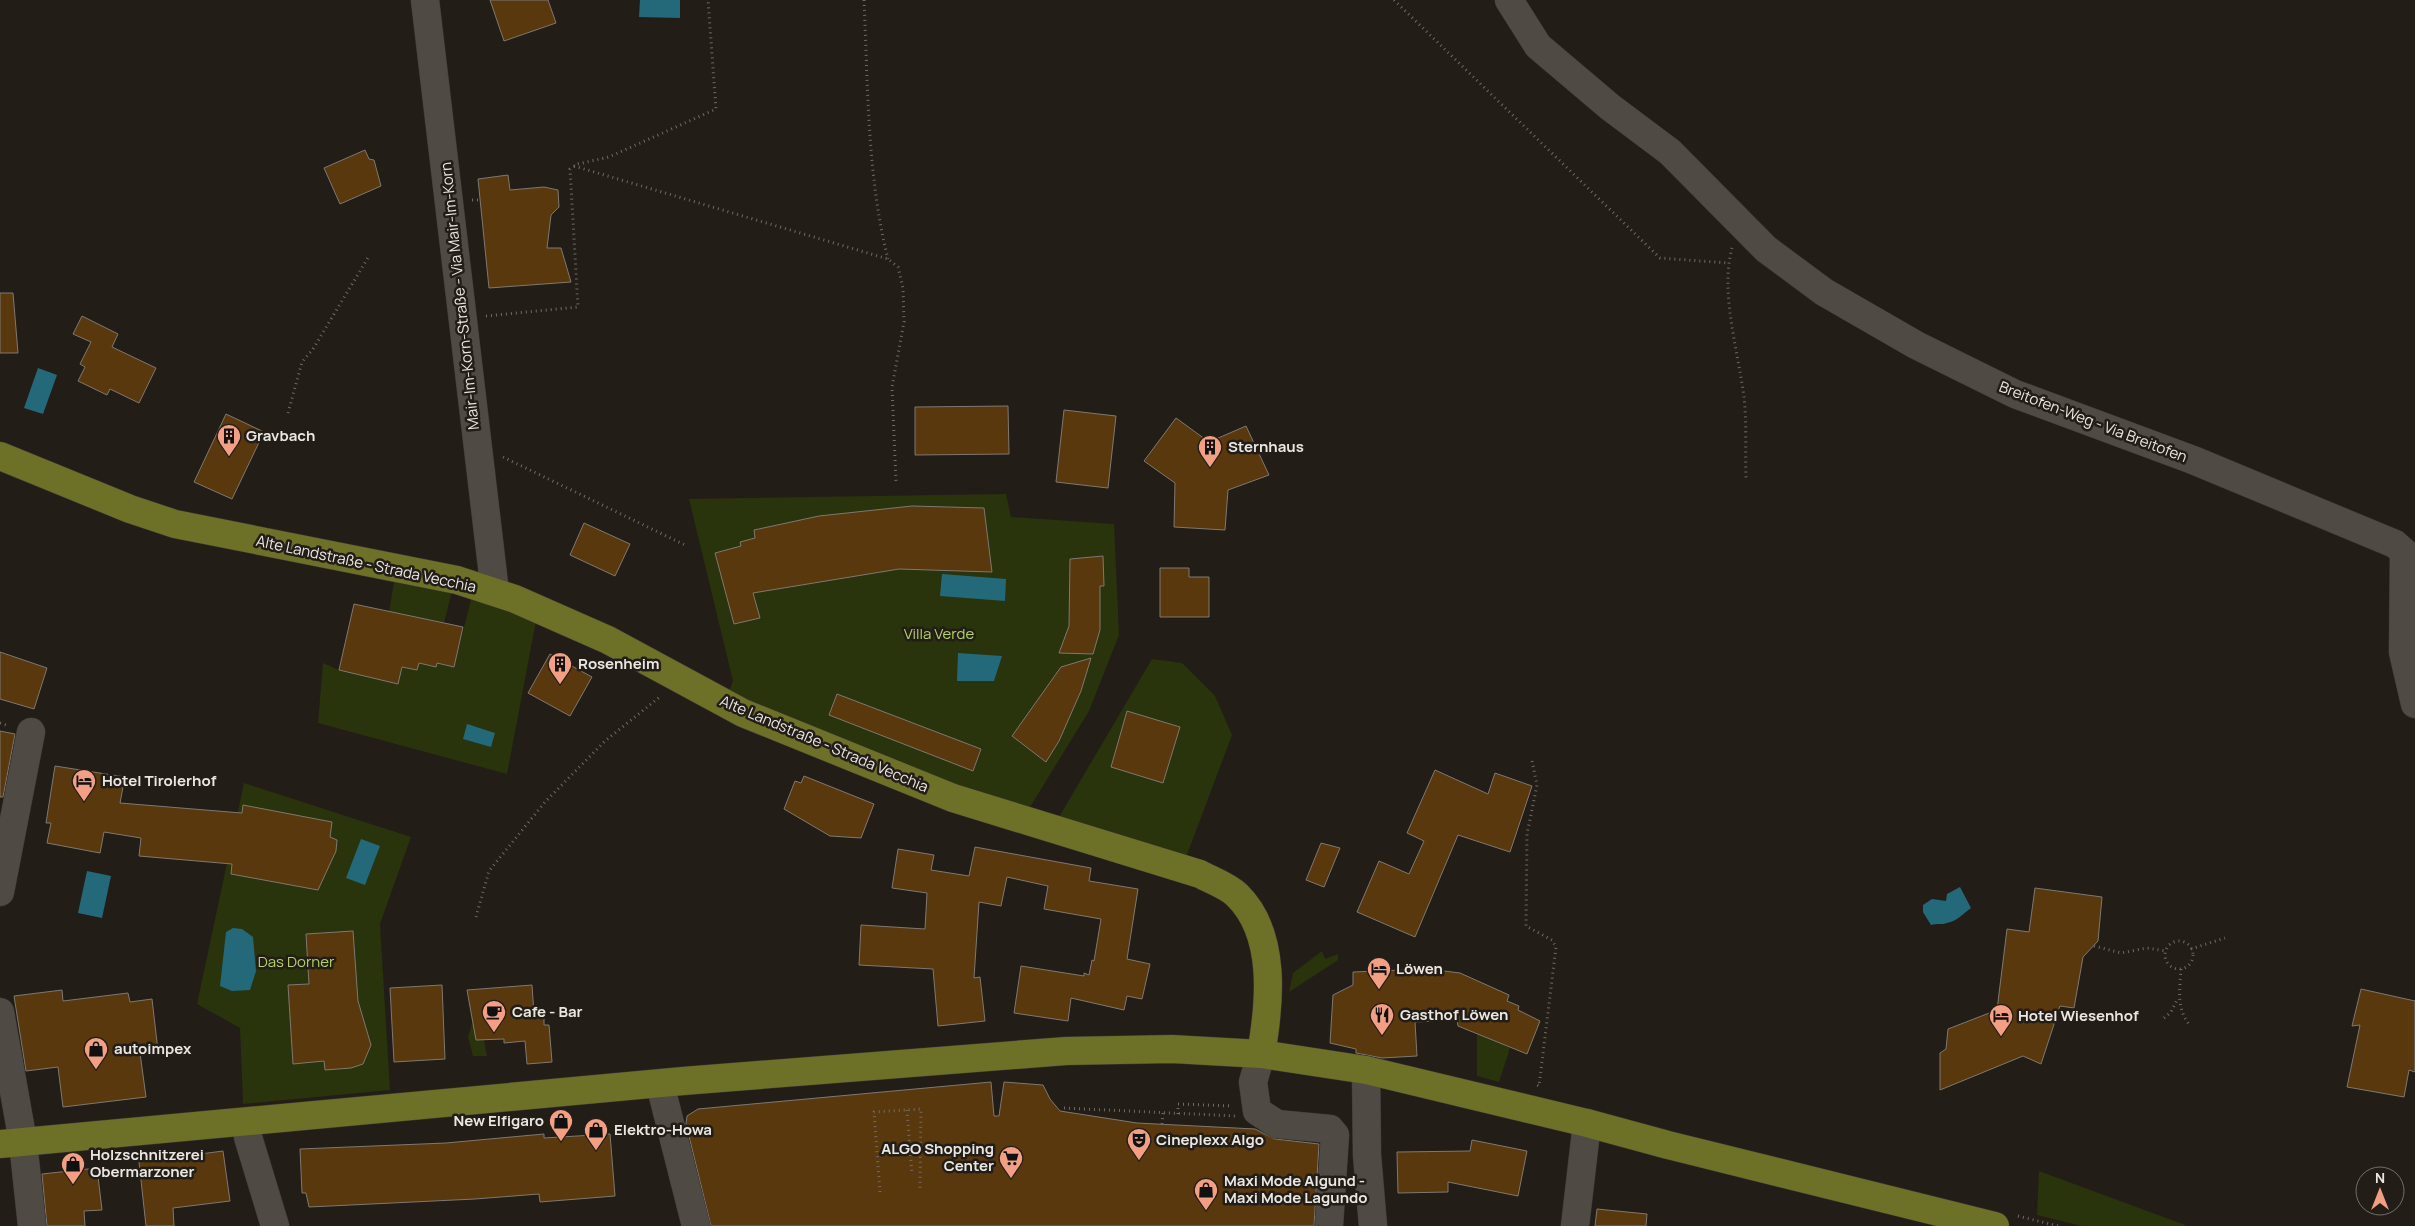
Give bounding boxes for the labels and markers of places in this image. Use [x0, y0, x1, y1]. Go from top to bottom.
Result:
building icon: Gravbach [216, 423, 242, 457]
place label: Gravbach [246, 425, 315, 446]
building icon: Sternhaus [1197, 434, 1223, 468]
place label: Sternhaus [1228, 436, 1304, 457]
building icon: Rosenheim [547, 651, 573, 685]
place label: Rosenheim [578, 653, 659, 674]
hotel icon: Hotel Tirolerhof [71, 768, 97, 802]
place label: Hotel Tirolerhof [102, 770, 217, 791]
hotel icon: Löwen [1366, 956, 1392, 990]
place label: Löwen [1396, 958, 1443, 979]
cafe icon: Cafe - Bar [481, 999, 507, 1033]
place label: Cafe - Bar [512, 1001, 583, 1022]
restaurant icon: Gasthof Löwen [1369, 1002, 1395, 1036]
hotel icon: Hotel Wiesenhof [1988, 1003, 2014, 1037]
place label: Gasthof Löwen [1400, 1004, 1508, 1025]
place label: Hotel Wiesenhof [2018, 1005, 2139, 1026]
shop icon: autoimpex [83, 1036, 109, 1070]
place label: autoimpex [114, 1038, 192, 1059]
shop icon: New Elfigaro [548, 1108, 574, 1142]
place label: New Elfigaro [453, 1110, 544, 1131]
shop icon: Elektro-Howa [583, 1117, 609, 1151]
place label: Elektro-Howa [614, 1119, 712, 1140]
theatre icon: Cineplexx Algo [1126, 1127, 1152, 1161]
place label: Cineplexx Algo [1156, 1129, 1264, 1150]
place label: ALGO Shopping Center [881, 1138, 994, 1176]
place label: Holzschnitzerei Obermarzoner [90, 1144, 204, 1182]
supermarket icon: ALGO Shopping Center [998, 1145, 1024, 1179]
shop icon: Holzschnitzerei Obermarzoner [60, 1151, 86, 1185]
place label: Maxi Mode Algund - Maxi Mode Lagundo [1224, 1170, 1367, 1208]
shop icon: Maxi Mode Algund - Maxi Mode Lagundo [1193, 1177, 1219, 1211]

